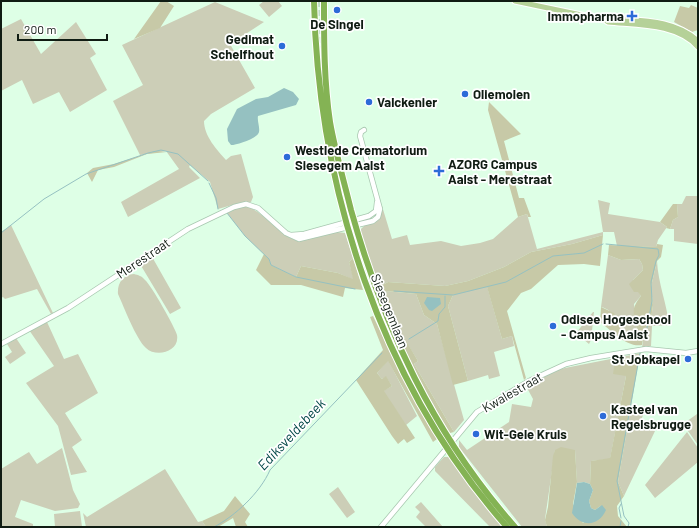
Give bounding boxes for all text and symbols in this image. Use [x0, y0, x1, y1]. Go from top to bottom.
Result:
marker: De Singel [332, 5, 342, 15]
place label: Immopharma [548, 8, 624, 24]
marker: Immopharma [627, 11, 637, 21]
scale bar [18, 16, 107, 42]
place label: De Singel [310, 16, 364, 32]
text: 200 m [24, 22, 56, 36]
place label: Gedimat Schelfhout [211, 31, 274, 62]
marker: Gedimat Schelfhout [277, 41, 287, 51]
place label: Oliemolen [473, 86, 530, 102]
marker: Oliemolen [460, 89, 470, 99]
place label: Valckenier [377, 94, 437, 110]
marker: Valckenier [364, 97, 374, 107]
place label: Westlede Crematorium Siesegem Aalst [295, 142, 427, 173]
marker: Westlede Crematorium Siesegem Aalst [282, 152, 292, 162]
place label: AZORG Campus Aalst - Merestraat [448, 156, 552, 187]
marker: AZORG Campus Aalst - Merestraat [433, 165, 445, 177]
street label: Merestraat [113, 234, 173, 282]
street label: Siesegemlaan [368, 271, 412, 351]
place label: Odisee Hogeschool - Campus Aalst [561, 311, 671, 342]
marker: Odisee Hogeschool - Campus Aalst [548, 321, 558, 331]
place label: St Jobkapel [611, 351, 680, 367]
marker: St Jobkapel [683, 354, 693, 364]
street label: Kwalestraat [479, 368, 545, 416]
water label: Ediksveldebeek [253, 395, 329, 473]
place label: Kasteel van Regelsbrugge [611, 401, 691, 432]
marker: Kasteel van Regelsbrugge [598, 411, 608, 421]
place label: Wit-Gele Kruis [484, 426, 567, 442]
marker: Wit-Gele Kruis [471, 429, 481, 439]

